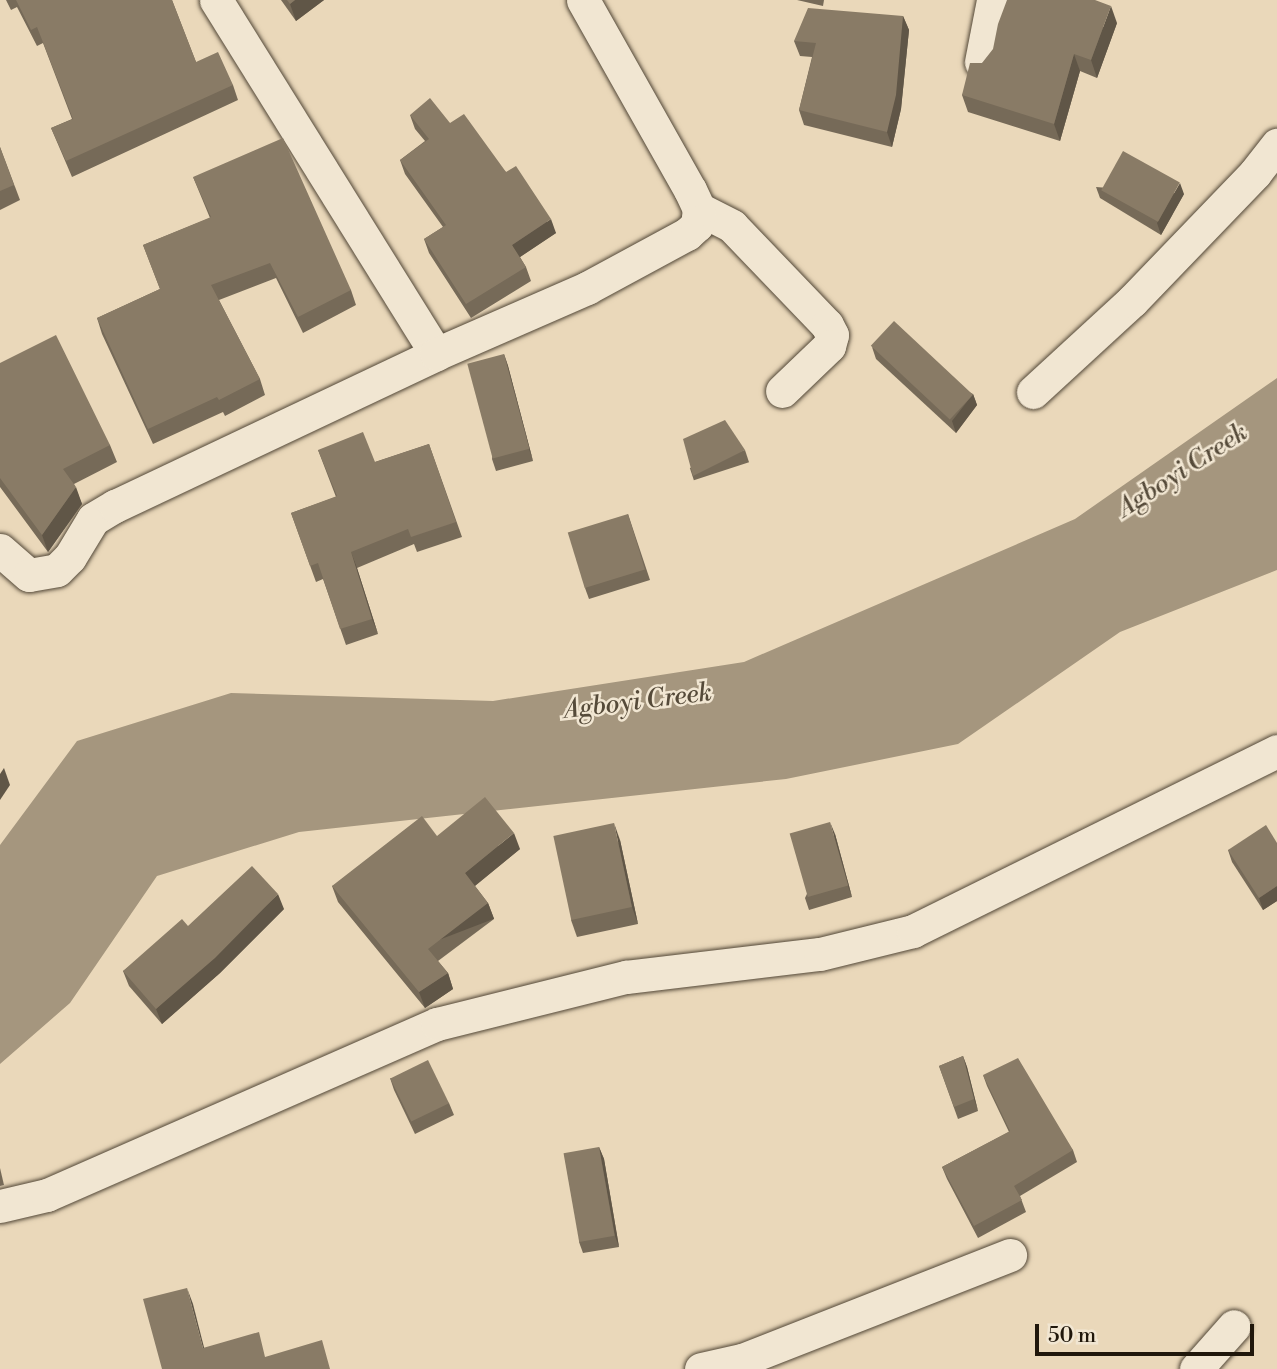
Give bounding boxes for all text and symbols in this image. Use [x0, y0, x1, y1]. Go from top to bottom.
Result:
water label: Agboyi Creek [1112, 417, 1254, 525]
water label: Agboyi Creek [562, 677, 714, 727]
scale bar [1039, 1310, 1258, 1354]
text: 50 m [1048, 1323, 1096, 1349]

